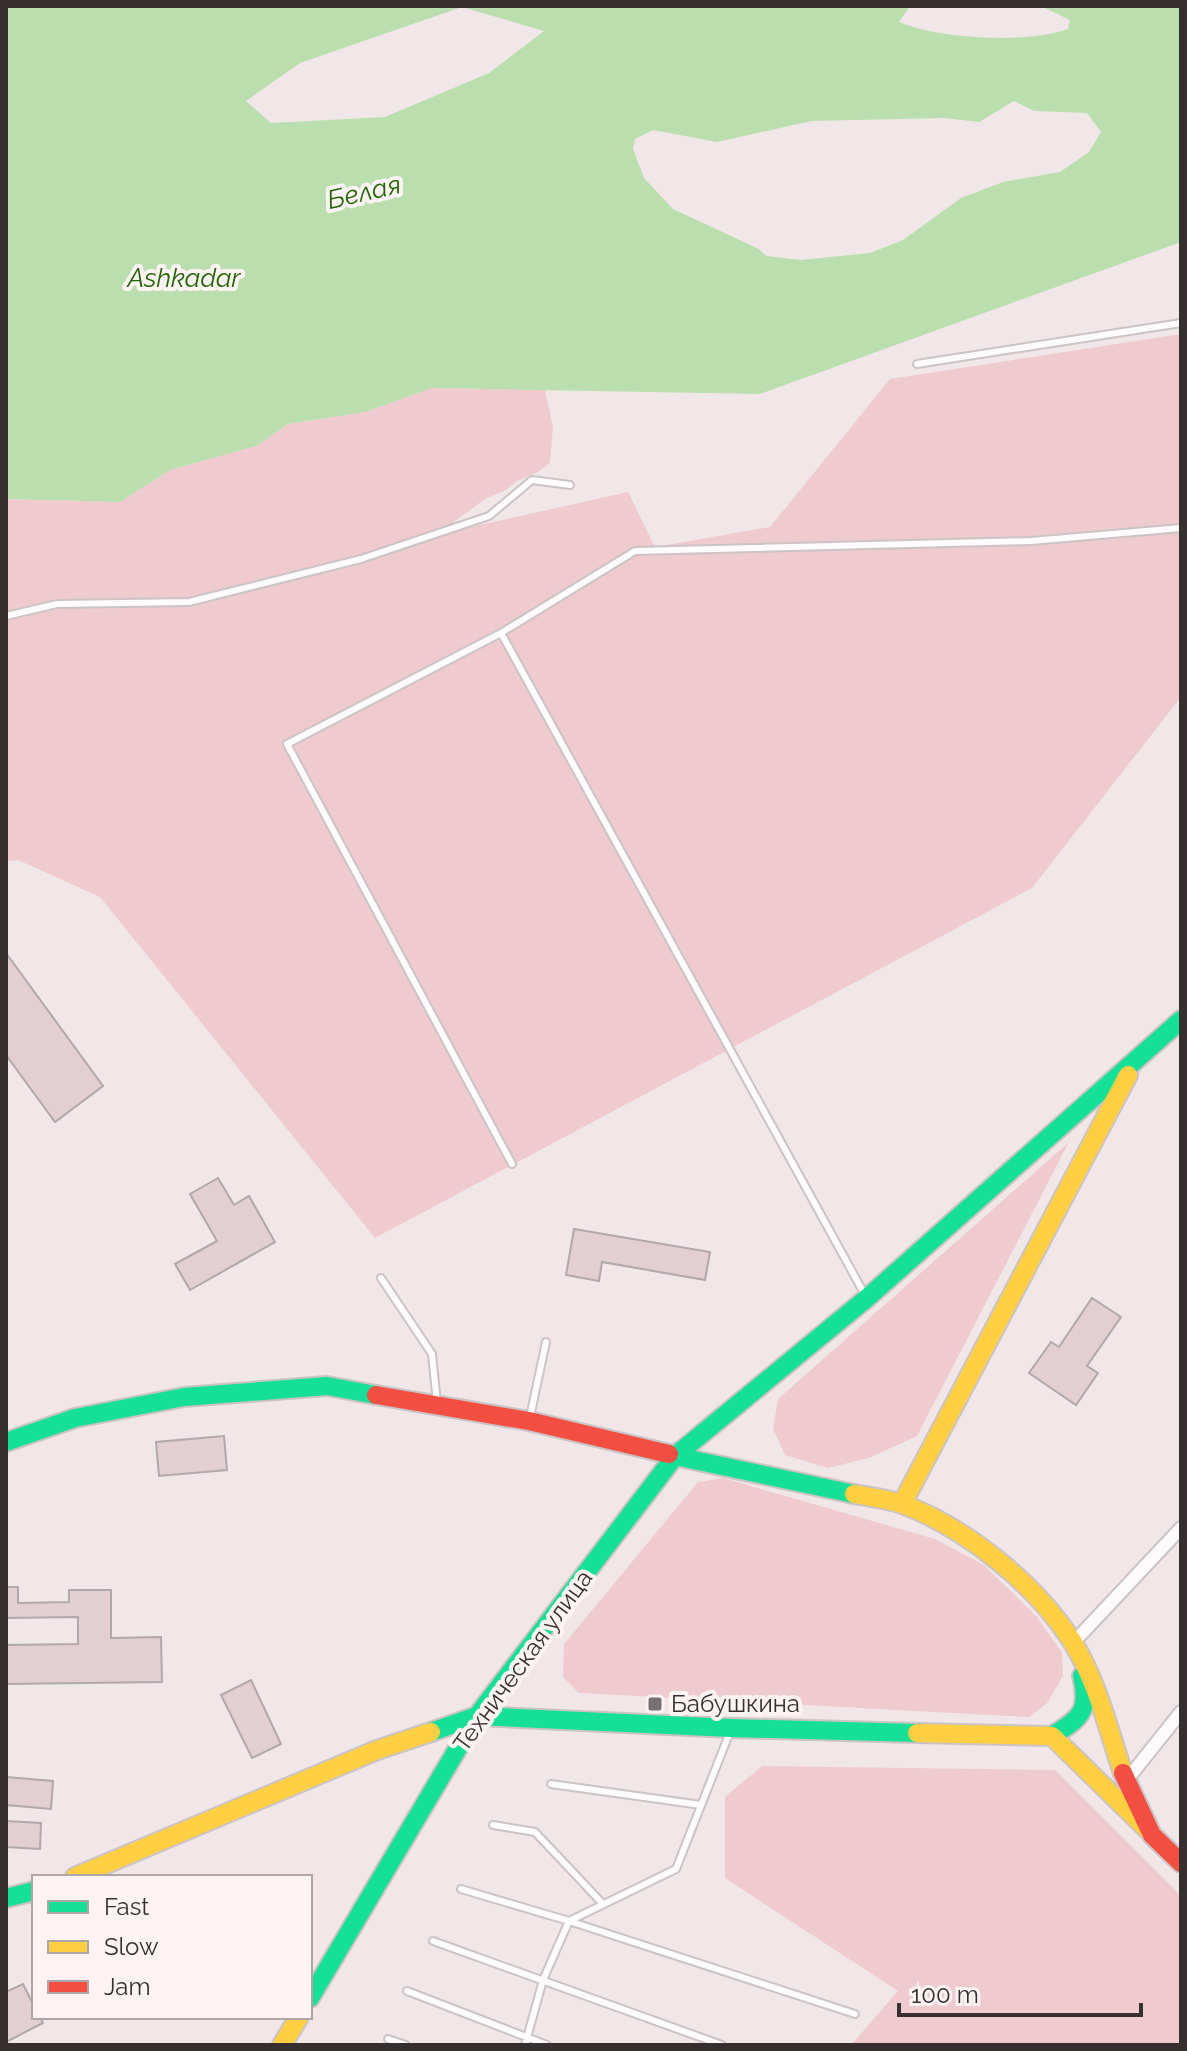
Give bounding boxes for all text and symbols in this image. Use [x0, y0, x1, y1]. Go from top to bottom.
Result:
water label: Белая [324, 169, 404, 215]
water label: Ashkadar [126, 263, 241, 293]
street label: Техническая улица [447, 1564, 598, 1757]
place label: Бабушкина [671, 1689, 800, 1718]
marker: Бабушкина [646, 1695, 664, 1713]
legend [32, 1875, 312, 2019]
text: Fast [104, 1892, 149, 1921]
text: Slow [104, 1932, 159, 1961]
scale bar [899, 1967, 1141, 2017]
text: Jam [104, 1972, 150, 2001]
text: 100 m [911, 1980, 979, 2009]

